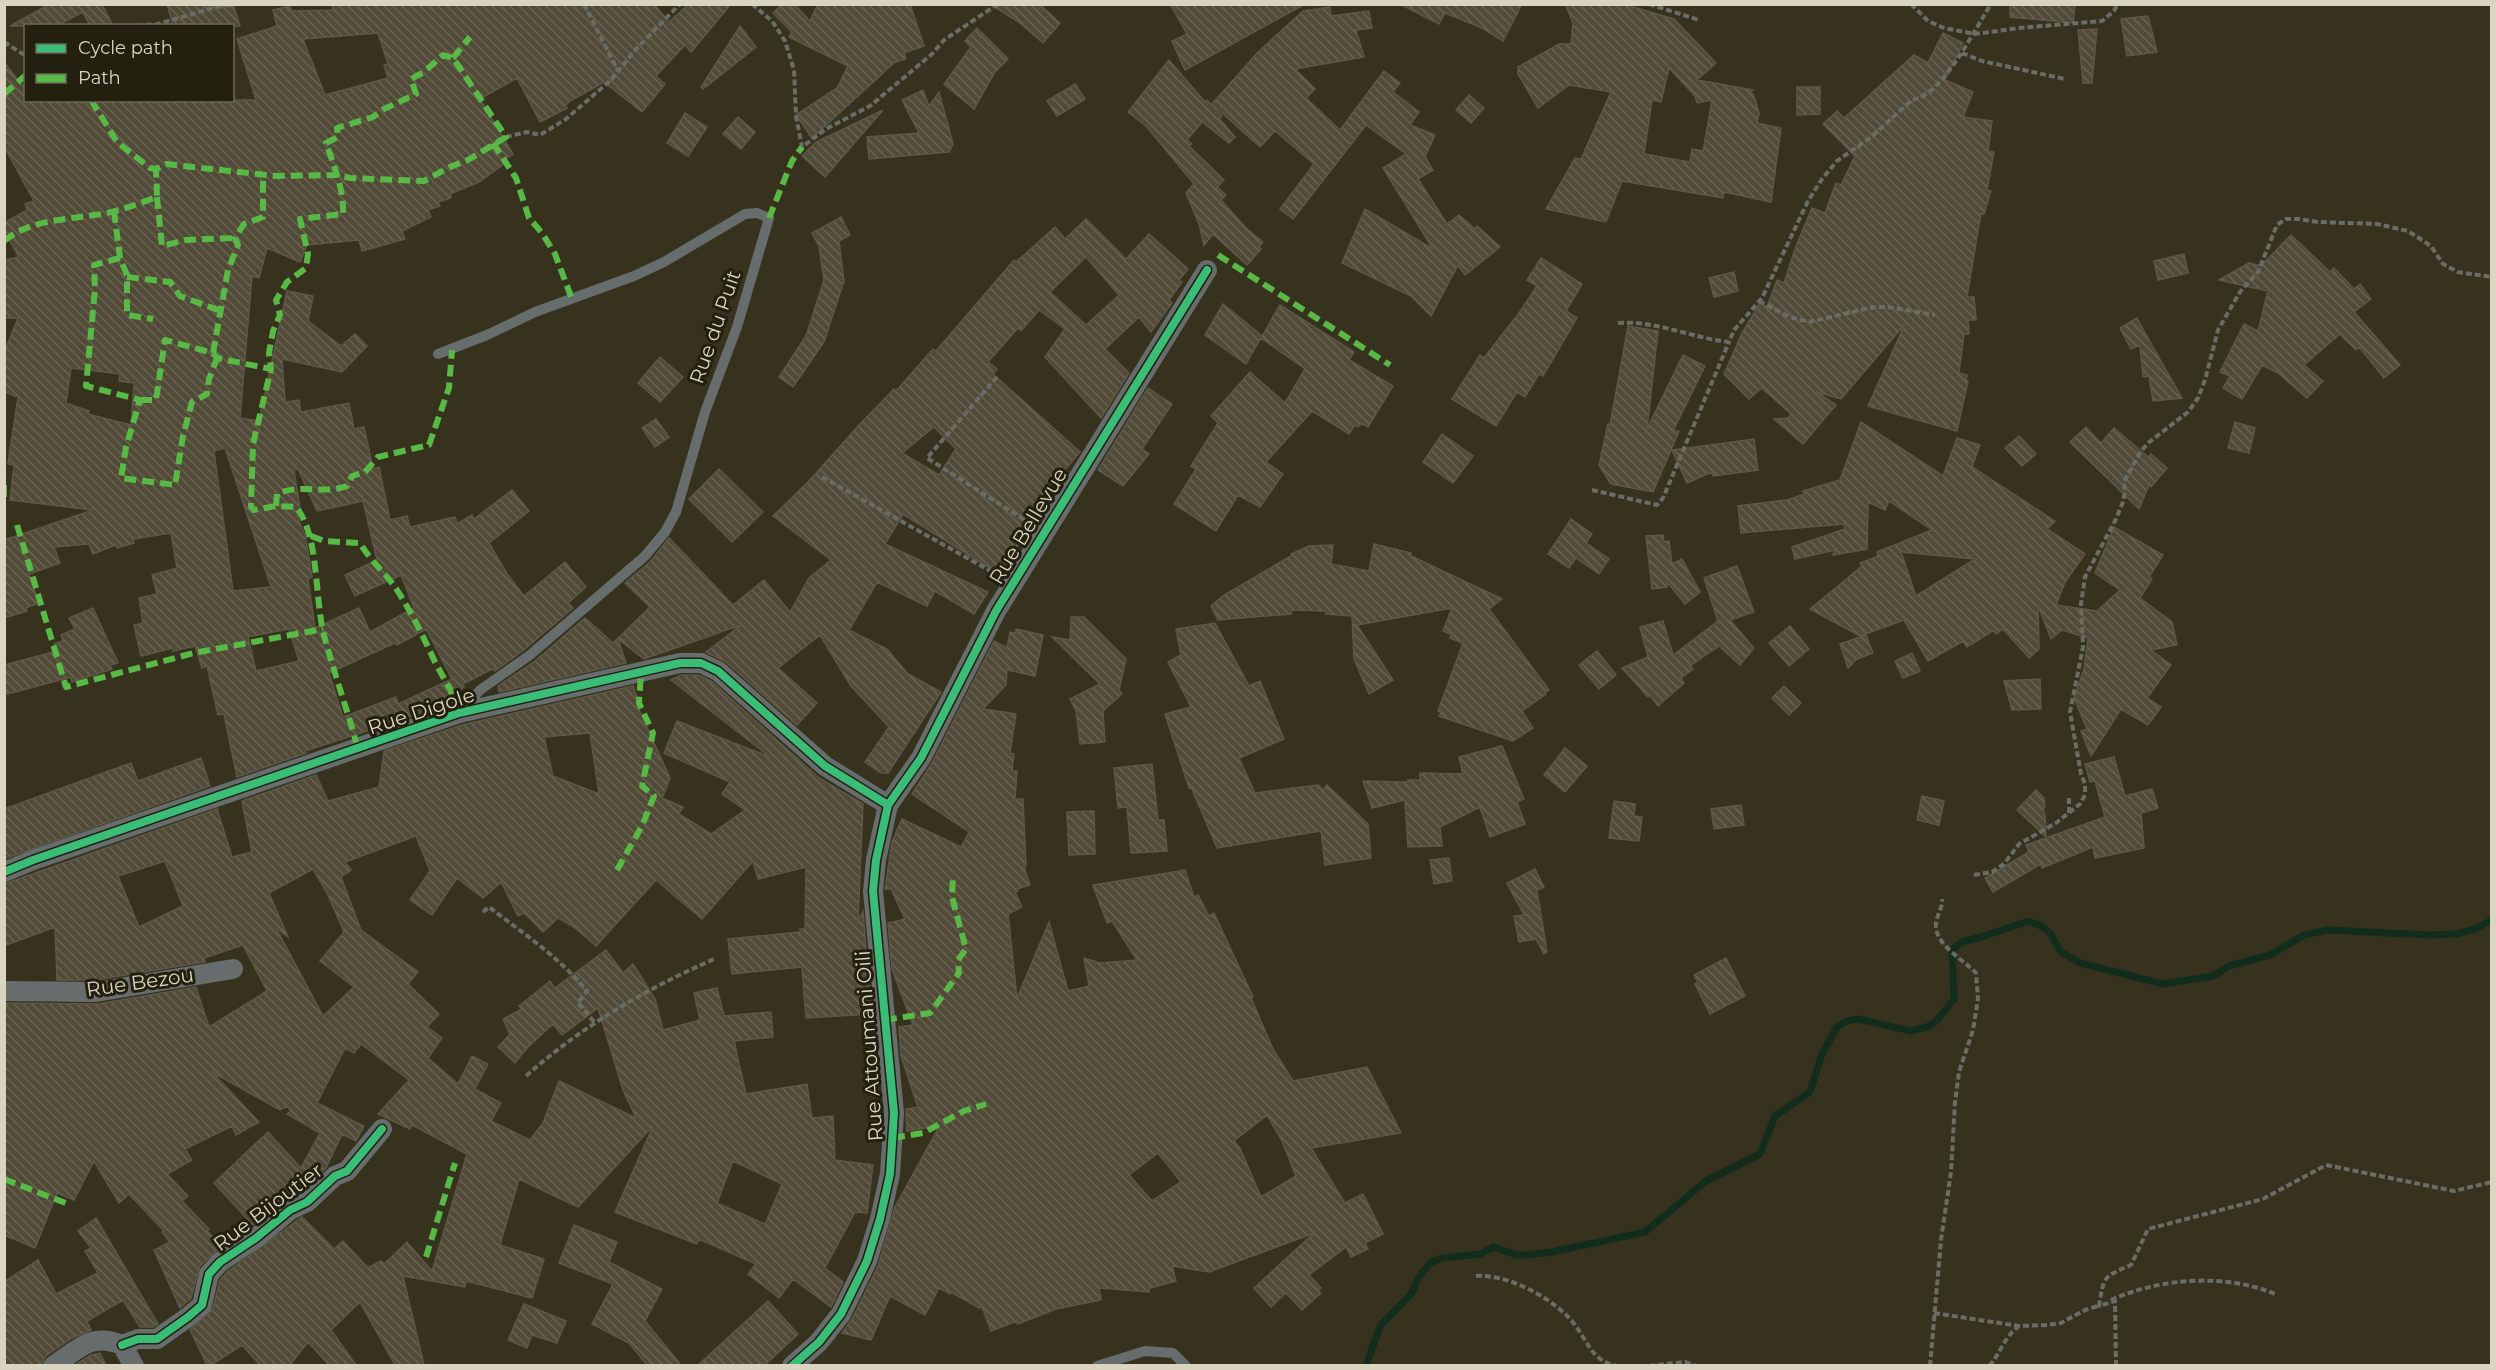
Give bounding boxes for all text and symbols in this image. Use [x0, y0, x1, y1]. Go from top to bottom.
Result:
legend [24, 24, 234, 102]
text: Cycle path [78, 37, 173, 59]
text: Path [78, 67, 121, 89]
street label: Rue du Puit [684, 267, 746, 387]
street label: Rue Bellevue [984, 464, 1072, 588]
street label: Rue Digole [365, 682, 477, 740]
street label: Rue Attoumani Oili [850, 950, 888, 1142]
street label: Rue Bezou [85, 963, 195, 1001]
street label: Rue Bijoutier [209, 1158, 327, 1256]

